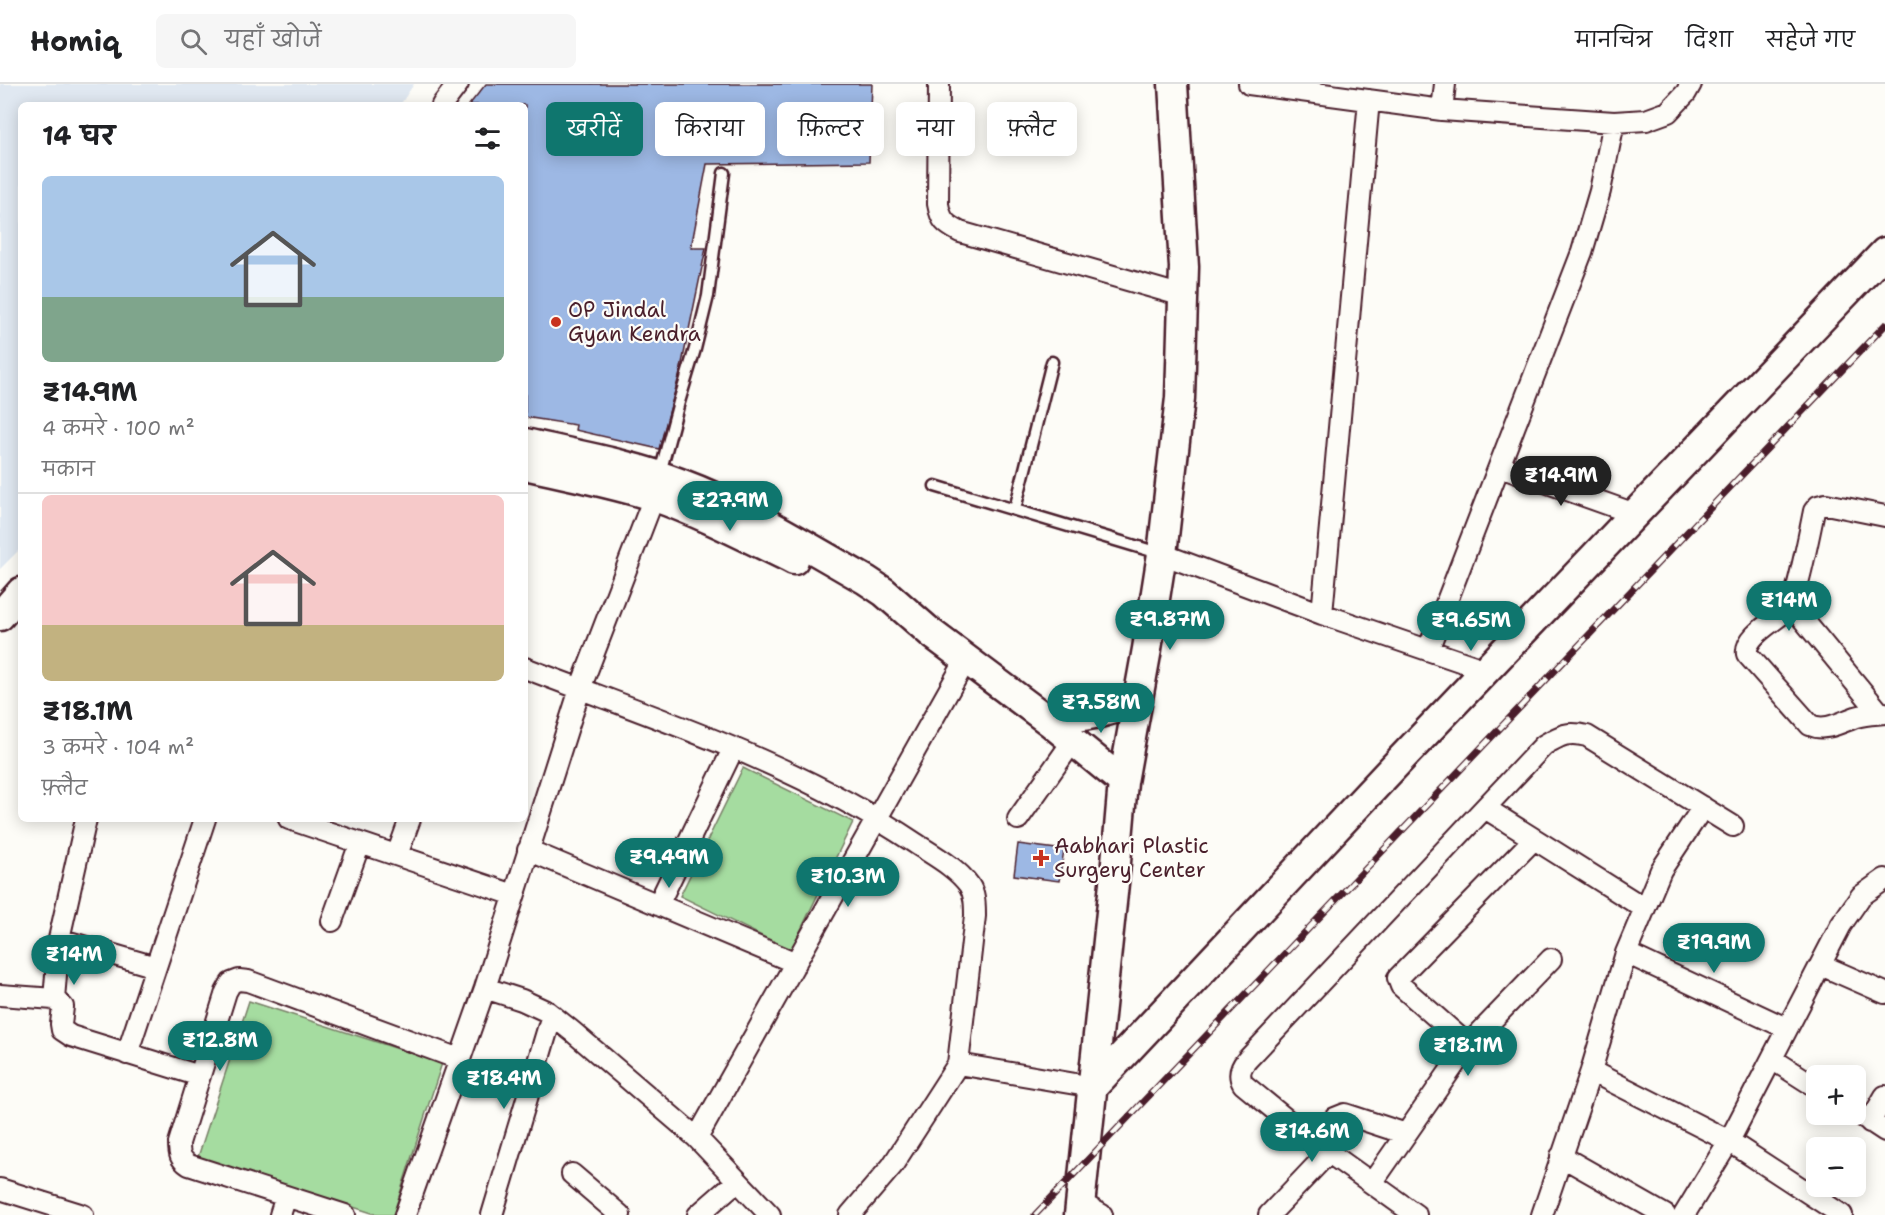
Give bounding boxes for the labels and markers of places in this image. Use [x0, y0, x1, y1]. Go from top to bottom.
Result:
place label: OP Jindal Gyan Kendra [568, 296, 701, 348]
marker: OP Jindal Gyan Kendra [549, 315, 563, 329]
pin: ₹14.9M [1512, 456, 1610, 507]
pin: ₹27.9M [681, 481, 779, 532]
pin: ₹14M [1753, 581, 1825, 632]
pin: ₹9.87M [1121, 600, 1219, 651]
pin: ₹9.65M [1422, 601, 1520, 652]
pin: ₹7.58M [1052, 683, 1150, 734]
place label: Aabhari Plastic Surgery Center [1054, 832, 1209, 884]
pin: ₹9.49M [620, 838, 718, 889]
marker: Aabhari Plastic Surgery Center [1032, 849, 1050, 867]
pin: ₹10.3M [799, 857, 897, 908]
pin: ₹19.9M [1665, 923, 1763, 974]
pin: ₹14M [38, 935, 110, 986]
pin: ₹12.8M [171, 1021, 269, 1072]
pin: ₹18.1M [1419, 1026, 1517, 1077]
pin: ₹18.4M [455, 1059, 553, 1110]
pin: ₹14.6M [1263, 1112, 1361, 1163]

